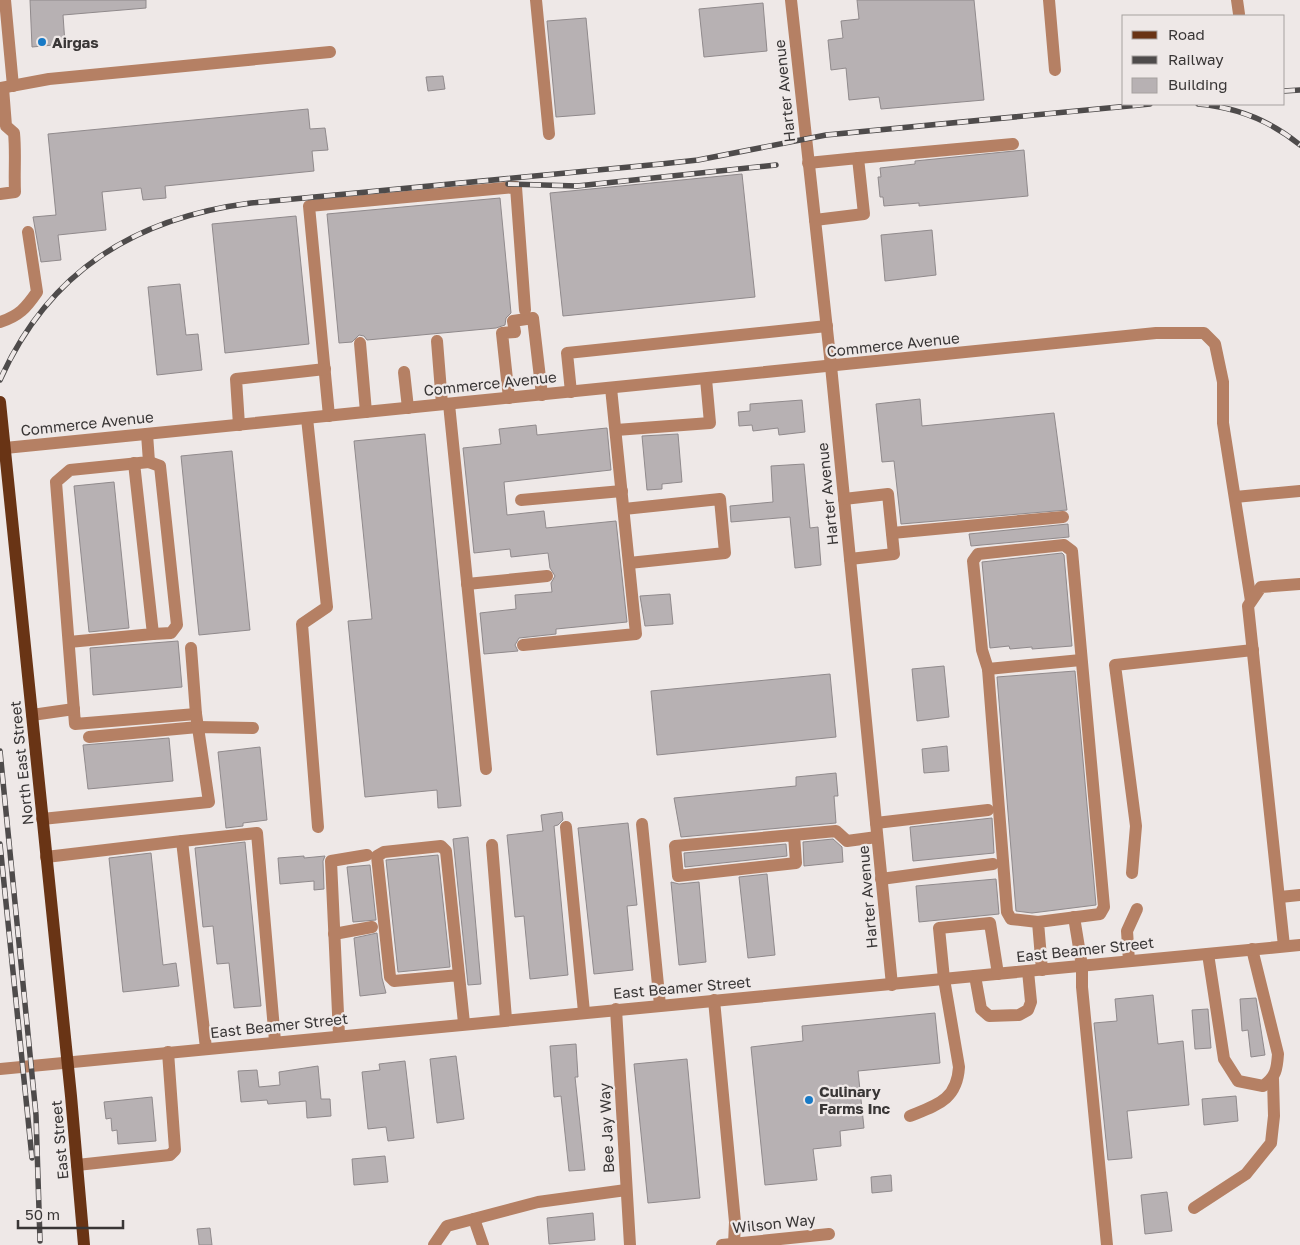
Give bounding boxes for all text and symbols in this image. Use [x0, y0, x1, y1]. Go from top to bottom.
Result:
legend [1122, 15, 1285, 105]
text: Road [1168, 25, 1205, 43]
place label: Airgas [52, 33, 99, 51]
marker: Airgas [36, 36, 48, 48]
street label: Harter Avenue [770, 38, 798, 143]
text: Railway [1168, 50, 1224, 68]
text: Building [1168, 75, 1228, 93]
street label: Commerce Avenue [826, 328, 961, 360]
street label: Commerce Avenue [423, 367, 558, 399]
street label: Commerce Avenue [20, 407, 155, 439]
street label: Harter Avenue [813, 441, 841, 546]
street label: North East Street [6, 700, 36, 826]
street label: Harter Avenue [854, 844, 880, 949]
street label: East Beamer Street [1015, 933, 1155, 965]
street label: East Beamer Street [612, 972, 752, 1002]
street label: East Beamer Street [209, 1009, 349, 1041]
street label: Bee Jay Way [595, 1082, 617, 1174]
place label: Culinary Farms Inc [819, 1082, 891, 1117]
marker: Culinary Farms Inc [803, 1094, 815, 1106]
street label: East Street [47, 1100, 71, 1180]
scale bar [18, 1198, 122, 1230]
text: 50 m [25, 1205, 60, 1223]
street label: Wilson Way [732, 1210, 817, 1236]

